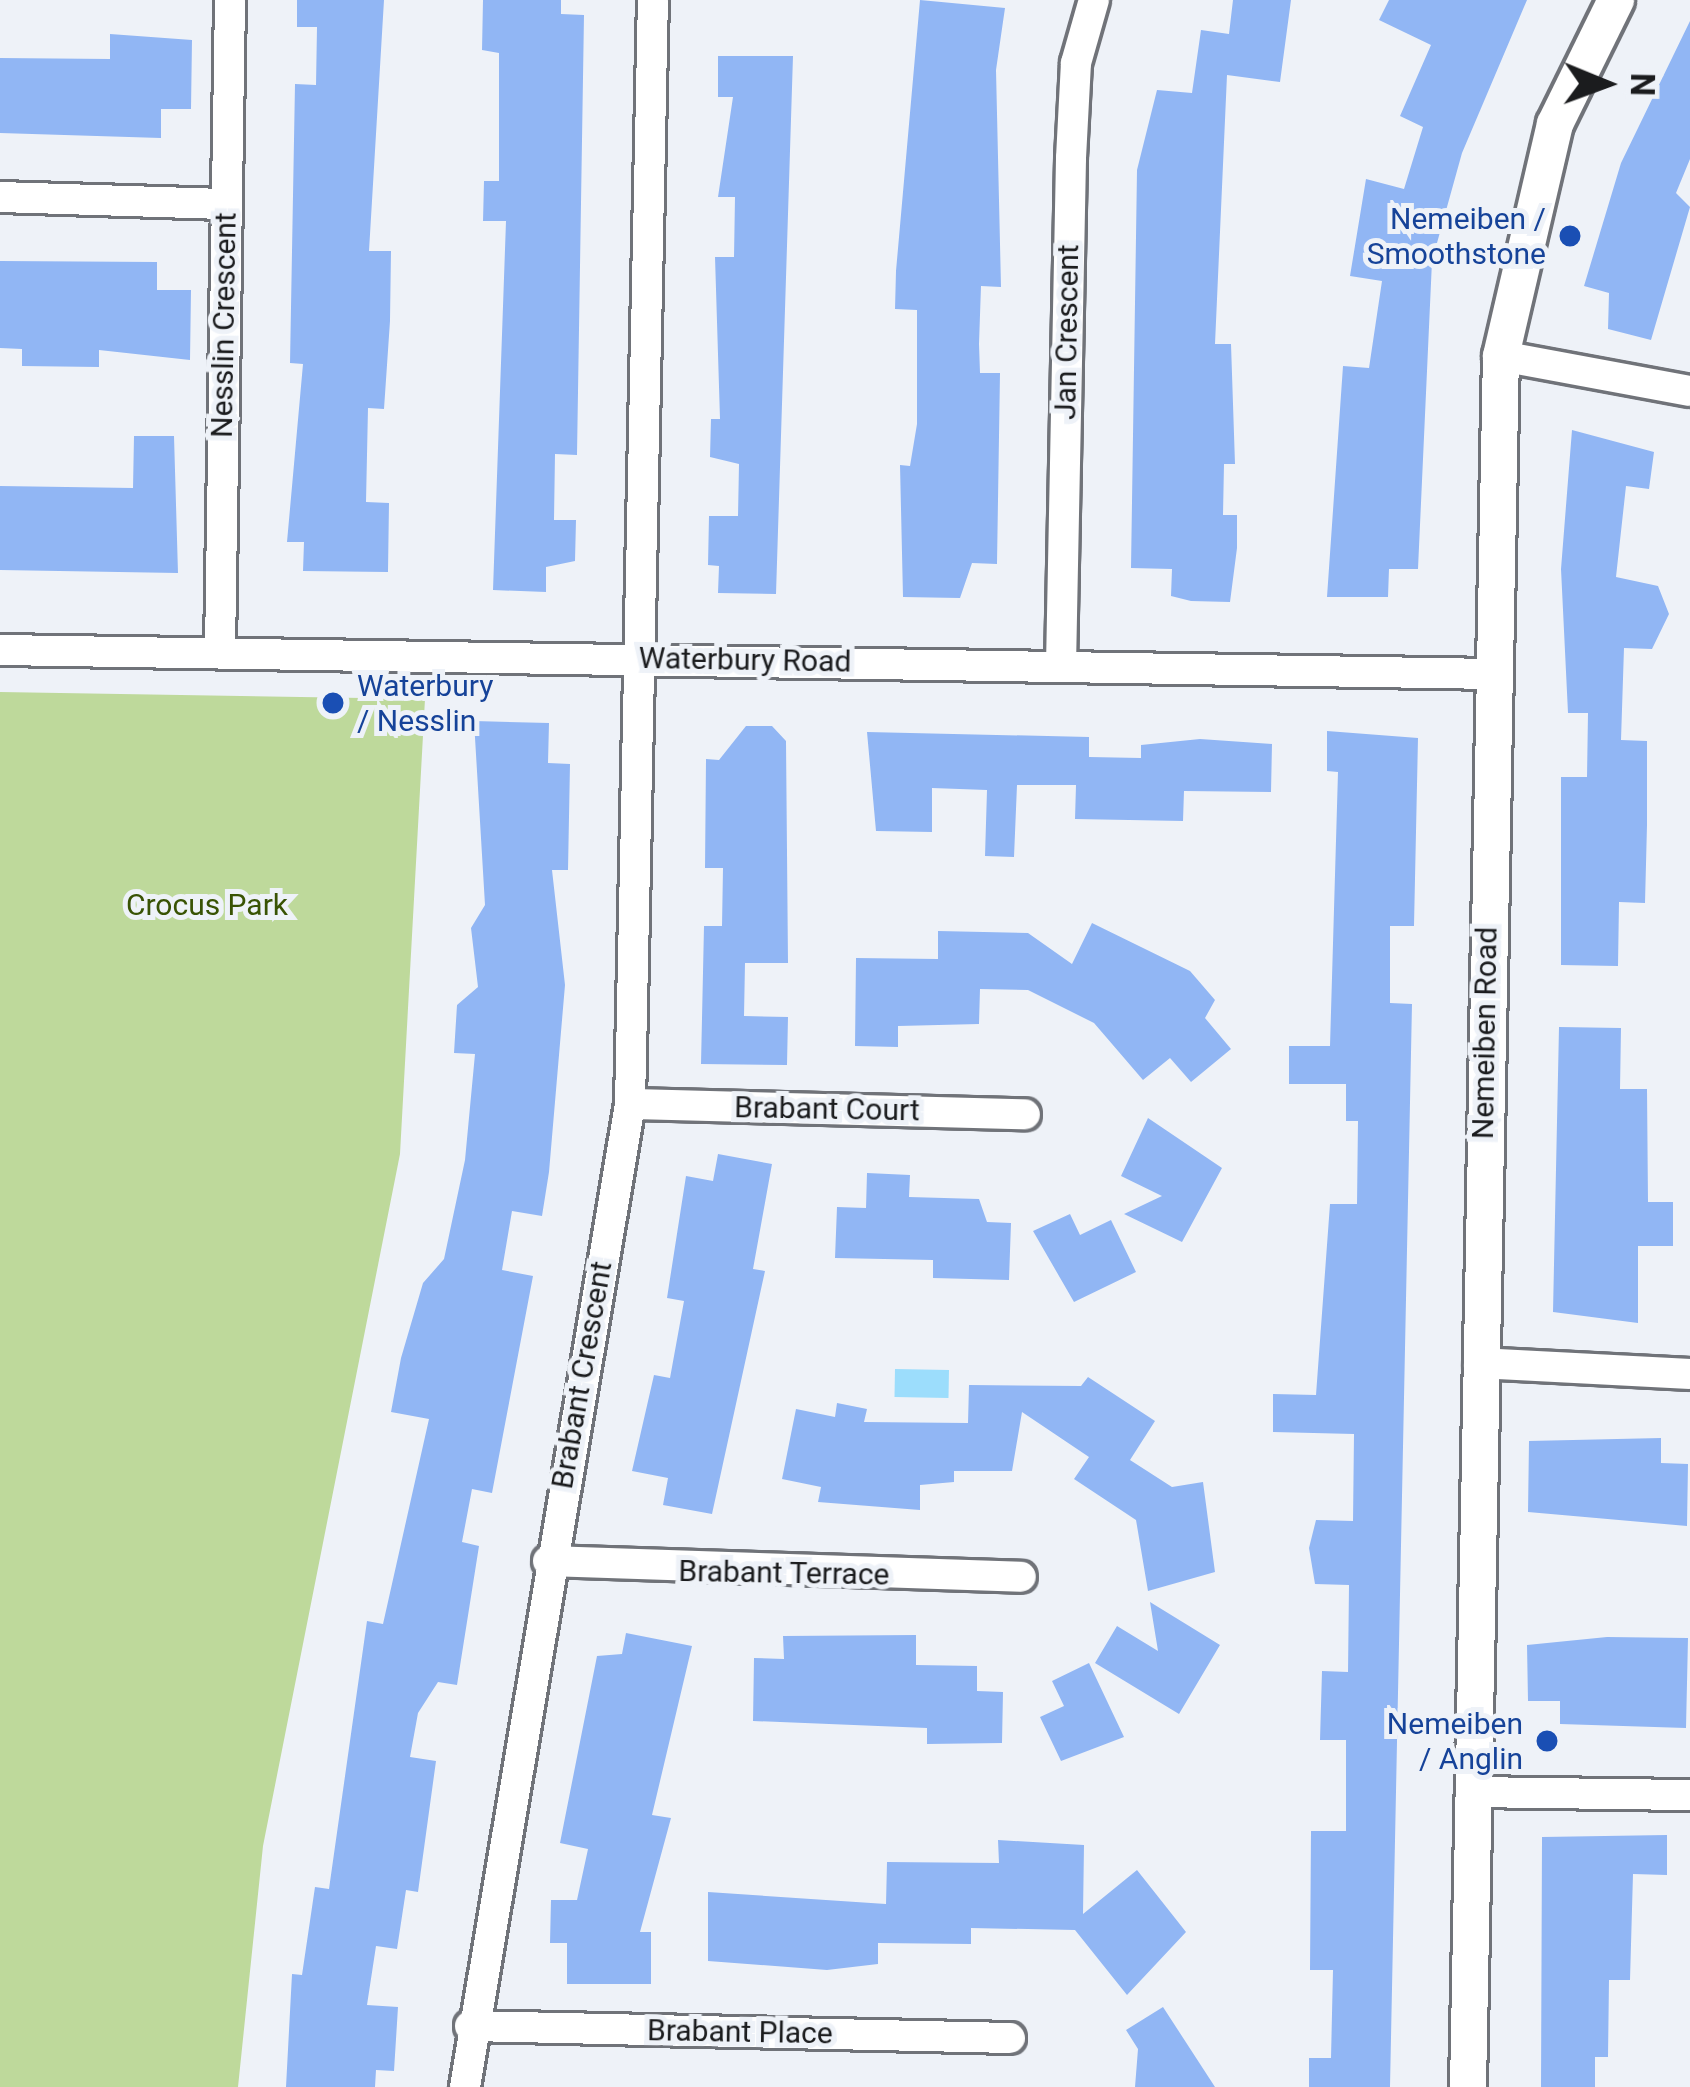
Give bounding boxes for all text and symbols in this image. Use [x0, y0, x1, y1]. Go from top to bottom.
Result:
north arrow [1546, 24, 1666, 144]
text: N [1623, 73, 1662, 97]
place label: Nemeiben / Smoothstone [1367, 201, 1546, 272]
street label: Nesslin Crescent [204, 212, 244, 438]
marker: Nemeiben / Smoothstone [1557, 223, 1583, 249]
street label: Jan Crescent [1047, 244, 1087, 420]
street label: Waterbury Road [638, 640, 852, 680]
place label: Waterbury / Nesslin [357, 668, 493, 738]
marker: Waterbury / Nesslin [320, 690, 346, 716]
park label: Crocus Park [126, 887, 288, 923]
street label: Nemeiben Road [1465, 926, 1505, 1140]
street label: Brabant Court [734, 1089, 920, 1129]
street label: Brabant Crescent [544, 1258, 620, 1492]
street label: Brabant Terrace [678, 1553, 890, 1593]
place label: Nemeiben / Anglin [1387, 1706, 1523, 1776]
marker: Nemeiben / Anglin [1534, 1728, 1560, 1754]
street label: Brabant Place [647, 2012, 833, 2052]

